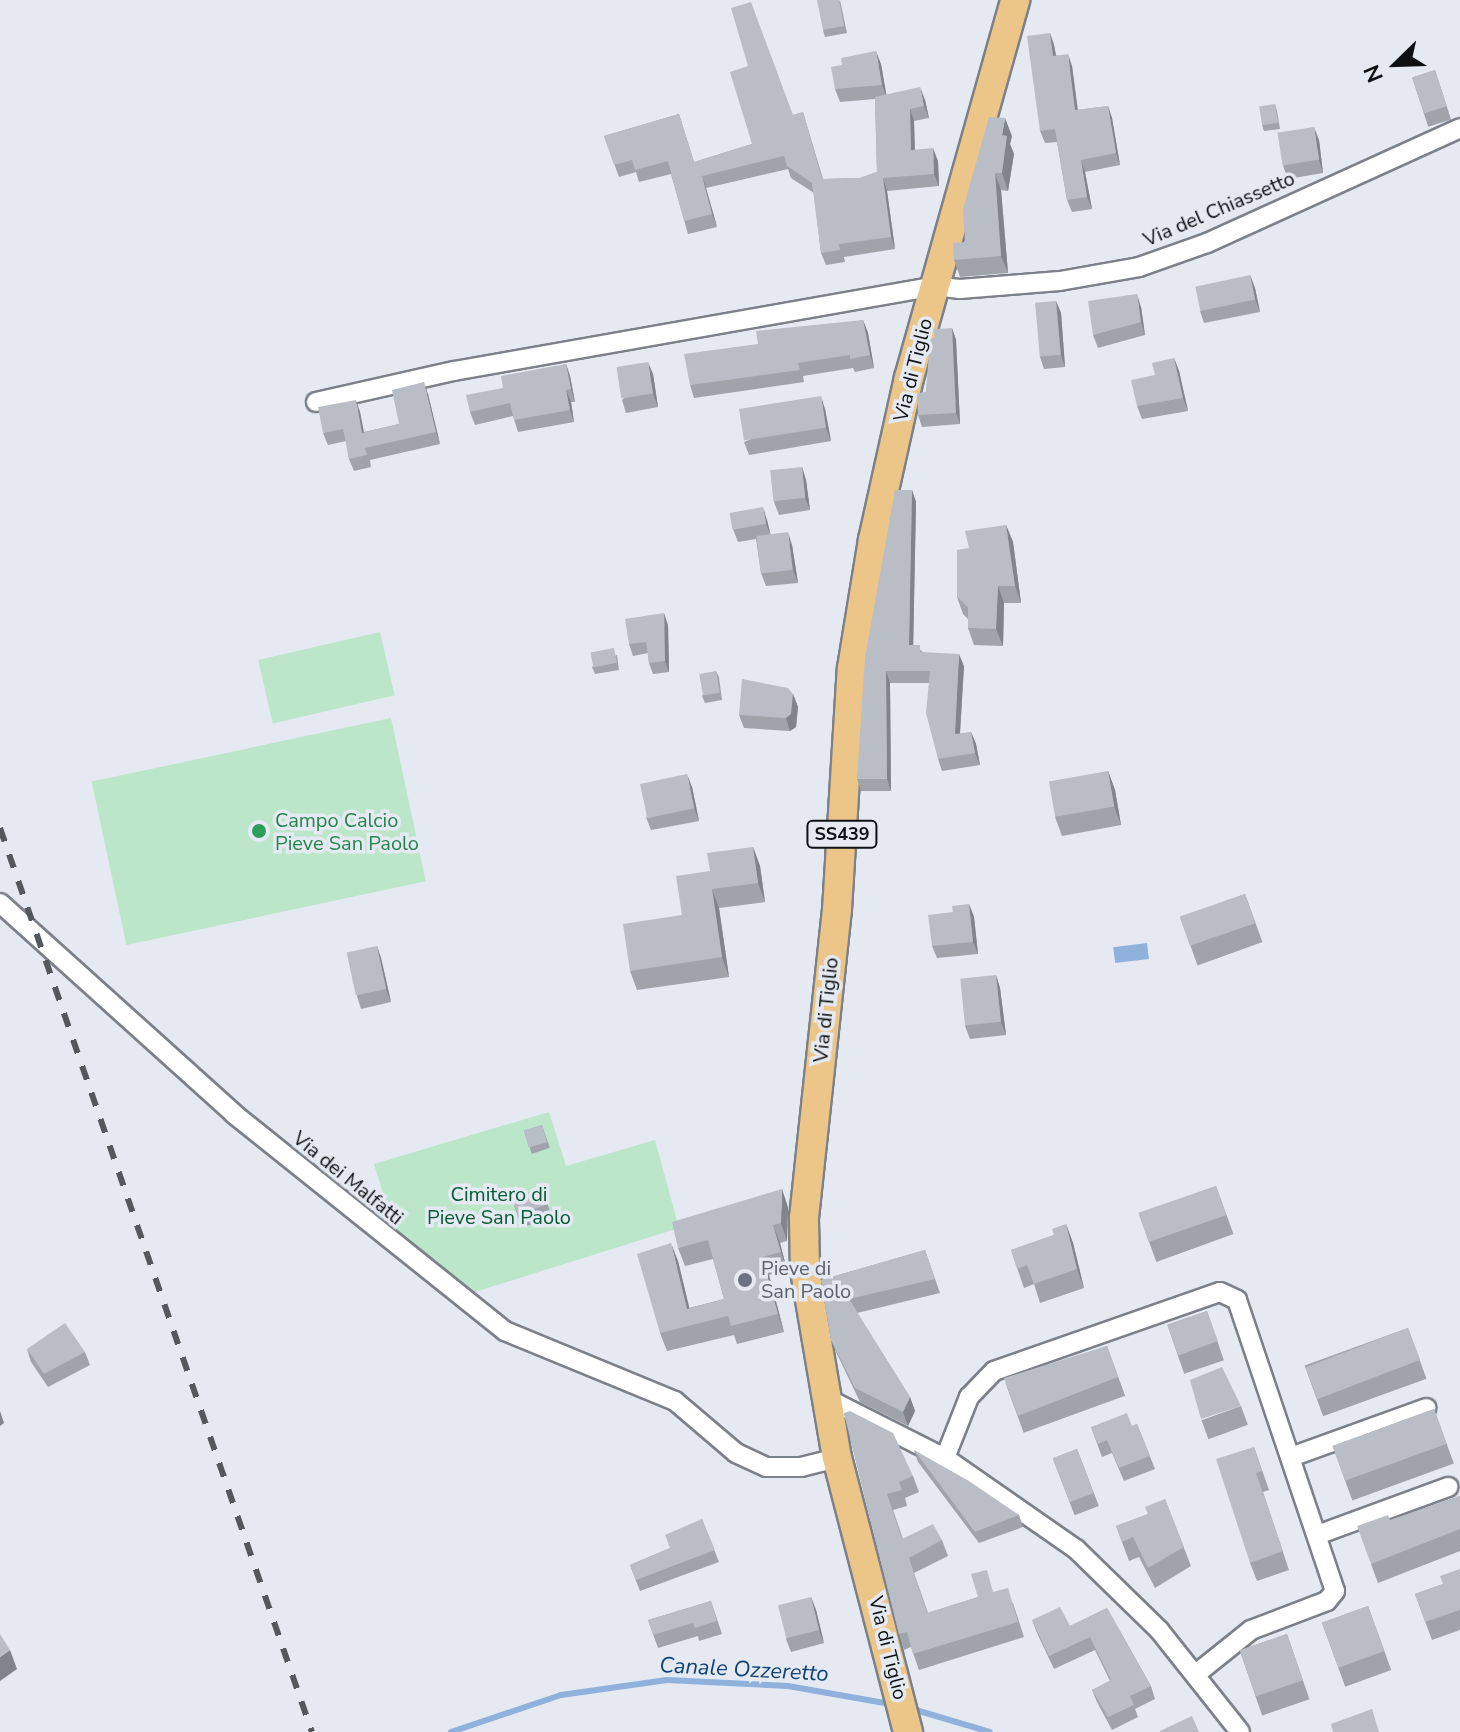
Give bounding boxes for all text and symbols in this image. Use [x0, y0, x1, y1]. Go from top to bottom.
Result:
north arrow [1356, 24, 1436, 104]
text: N [1357, 60, 1391, 87]
street label: Via del Chiassetto [1140, 166, 1298, 252]
street label: Via di Tiglio [889, 316, 937, 424]
place label: Campo Calcio Pieve San Paolo [275, 808, 419, 855]
road number: SS439 [806, 820, 878, 848]
marker: Campo Calcio Pieve San Paolo [250, 822, 268, 840]
street label: Via di Tiglio [809, 956, 843, 1064]
street label: Via dei Malfatti [288, 1126, 408, 1230]
park label: Cimitero di Pieve San Paolo [427, 1182, 571, 1229]
place label: Pieve di San Paolo [761, 1256, 851, 1303]
marker: Pieve di San Paolo [736, 1271, 754, 1289]
street label: Via di Tiglio [864, 1594, 912, 1702]
water label: Canale Ozzeretto [659, 1652, 829, 1688]

